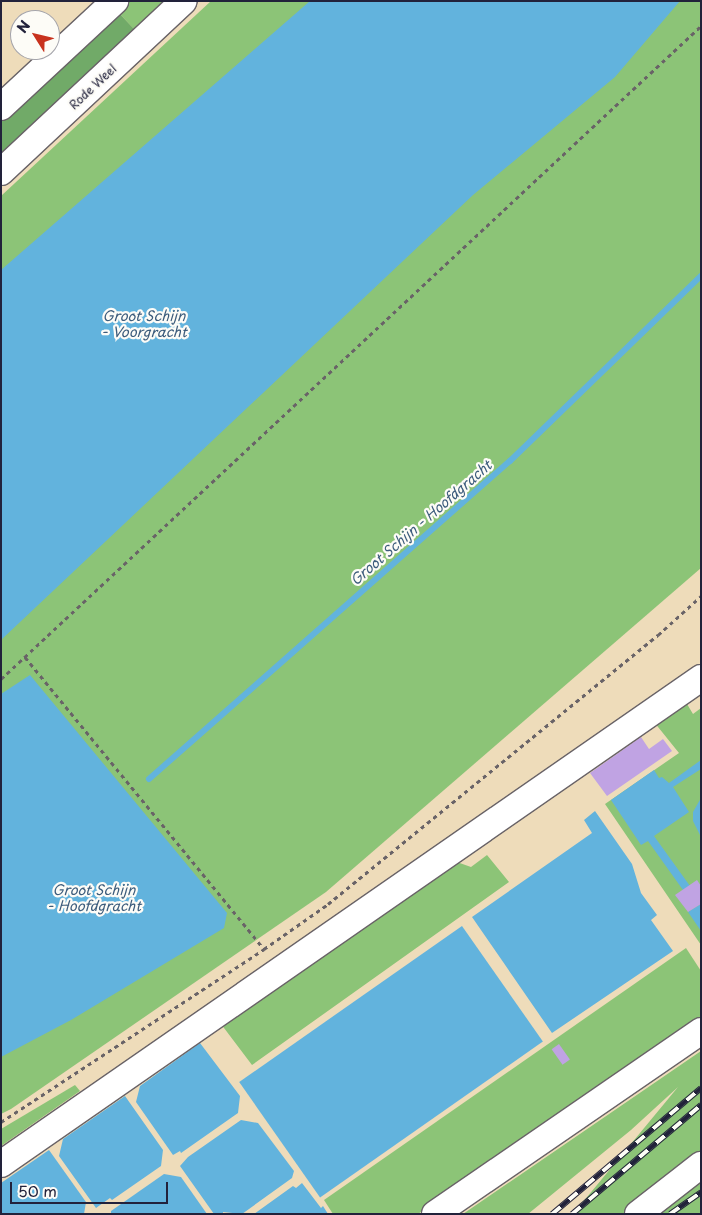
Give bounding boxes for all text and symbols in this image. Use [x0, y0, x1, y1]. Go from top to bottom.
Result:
north arrow [10, 10, 60, 60]
text: N [12, 16, 35, 37]
street label: Rode Weel [66, 61, 120, 113]
water label: Groot Schijn - Voorgracht [101, 308, 187, 341]
water label: Groot Schijn - Hoofdgracht [347, 457, 495, 589]
water label: Groot Schijn - Hoofdgracht [47, 882, 141, 914]
scale bar [12, 1172, 170, 1204]
text: 50 m [18, 1179, 57, 1202]

